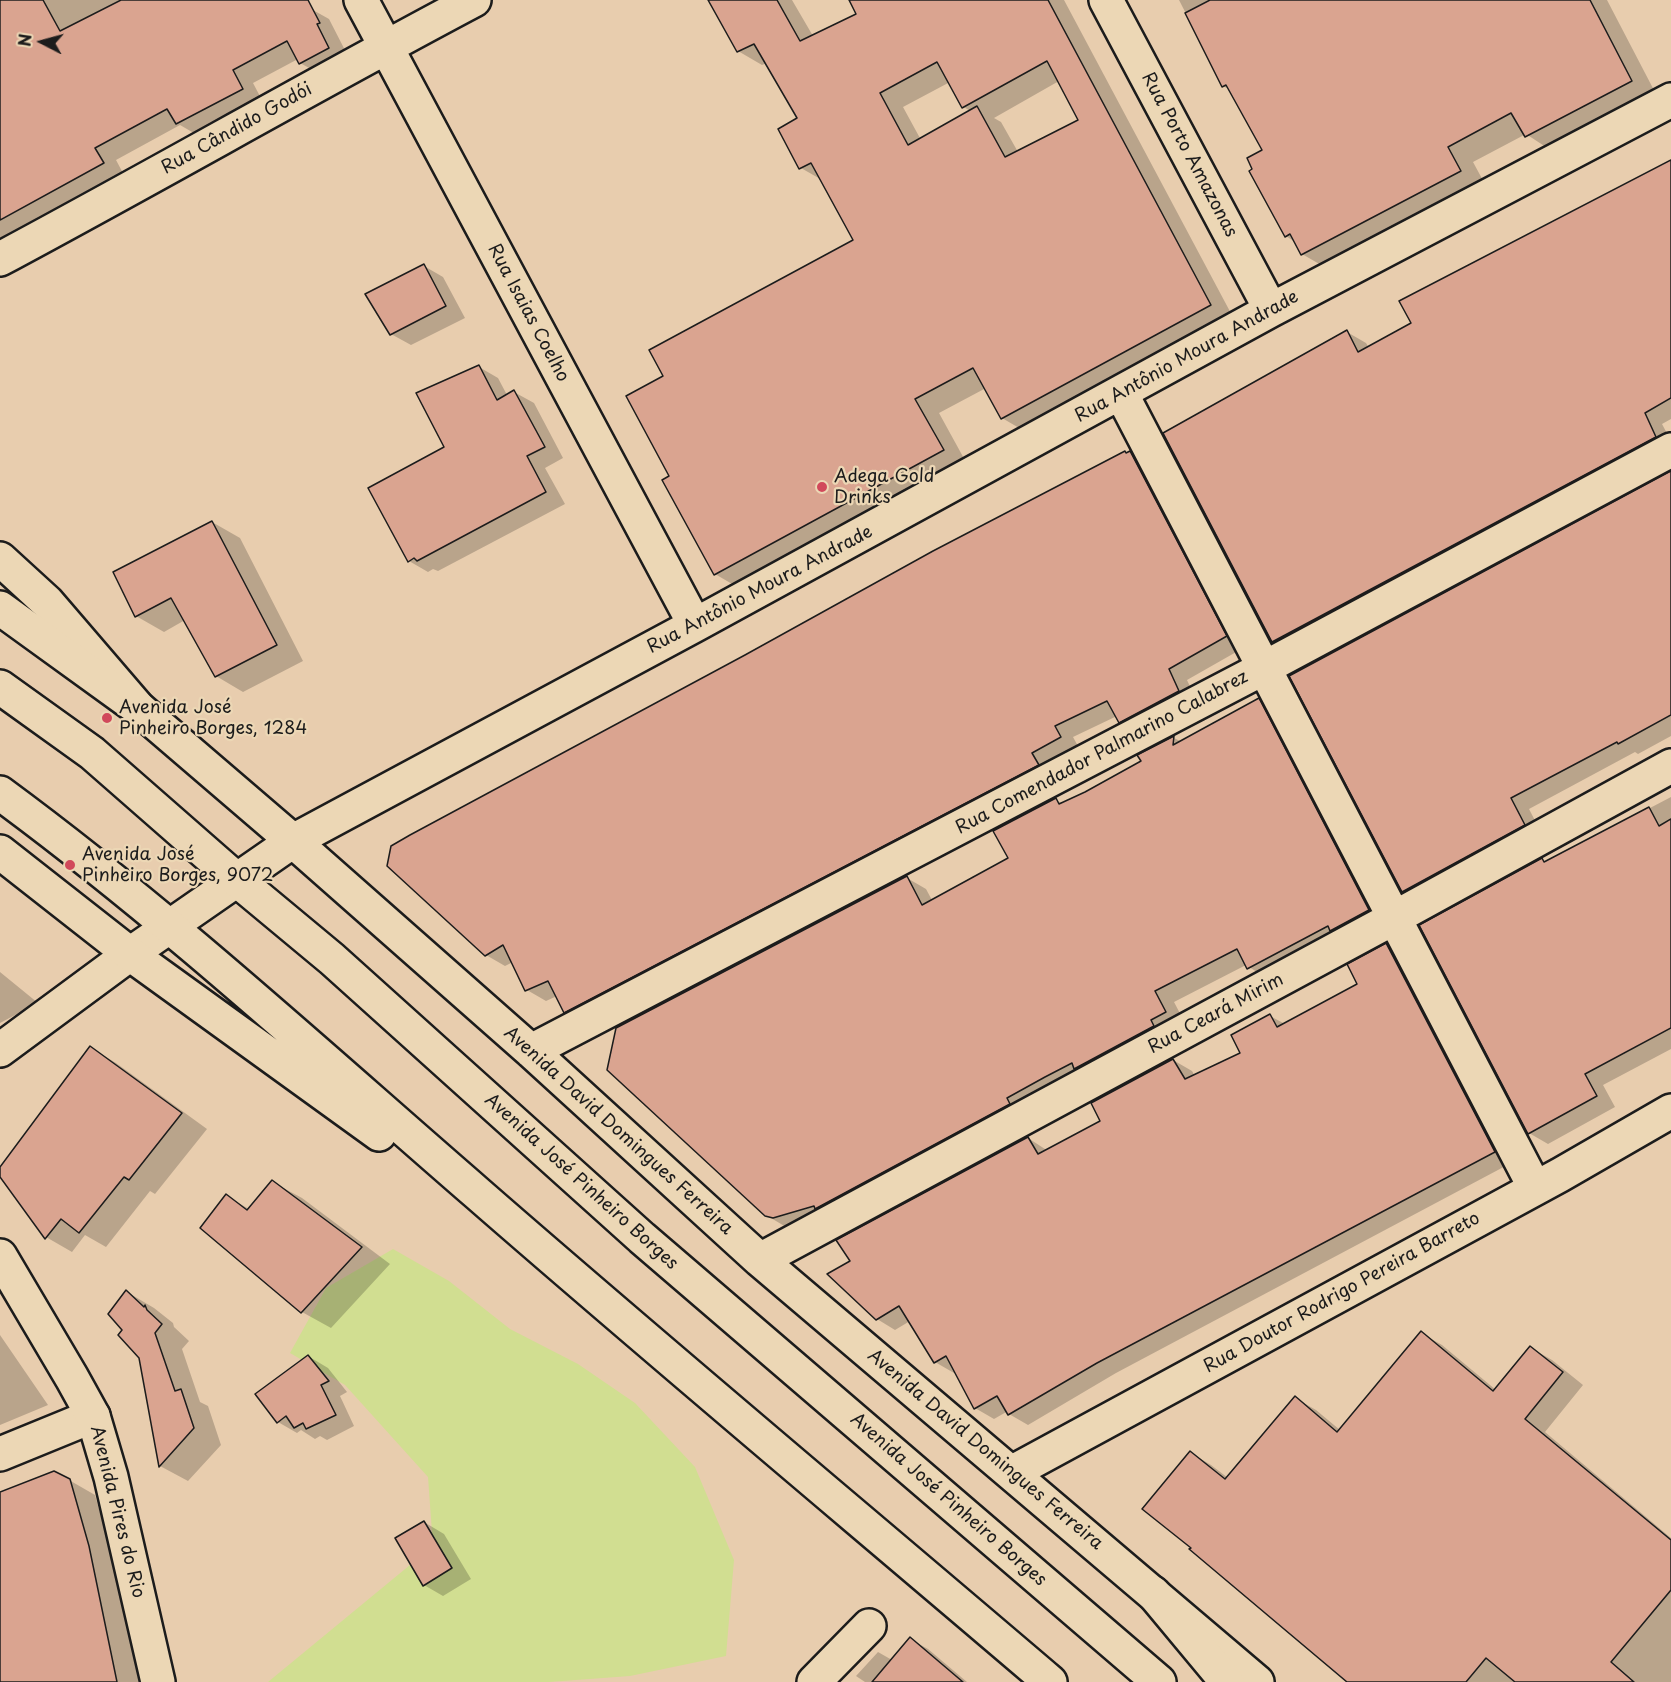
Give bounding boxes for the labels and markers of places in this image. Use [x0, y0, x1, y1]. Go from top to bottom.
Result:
place label: Adega Gold Drinks [834, 466, 934, 508]
marker: Adega Gold Drinks [815, 480, 829, 494]
place label: Avenida José Pinheiro Borges, 1284 [119, 697, 307, 740]
marker: Avenida José Pinheiro Borges, 1284 [100, 711, 114, 725]
place label: Avenida José Pinheiro Borges, 9072 [82, 844, 273, 886]
marker: Avenida José Pinheiro Borges, 9072 [63, 858, 77, 872]

